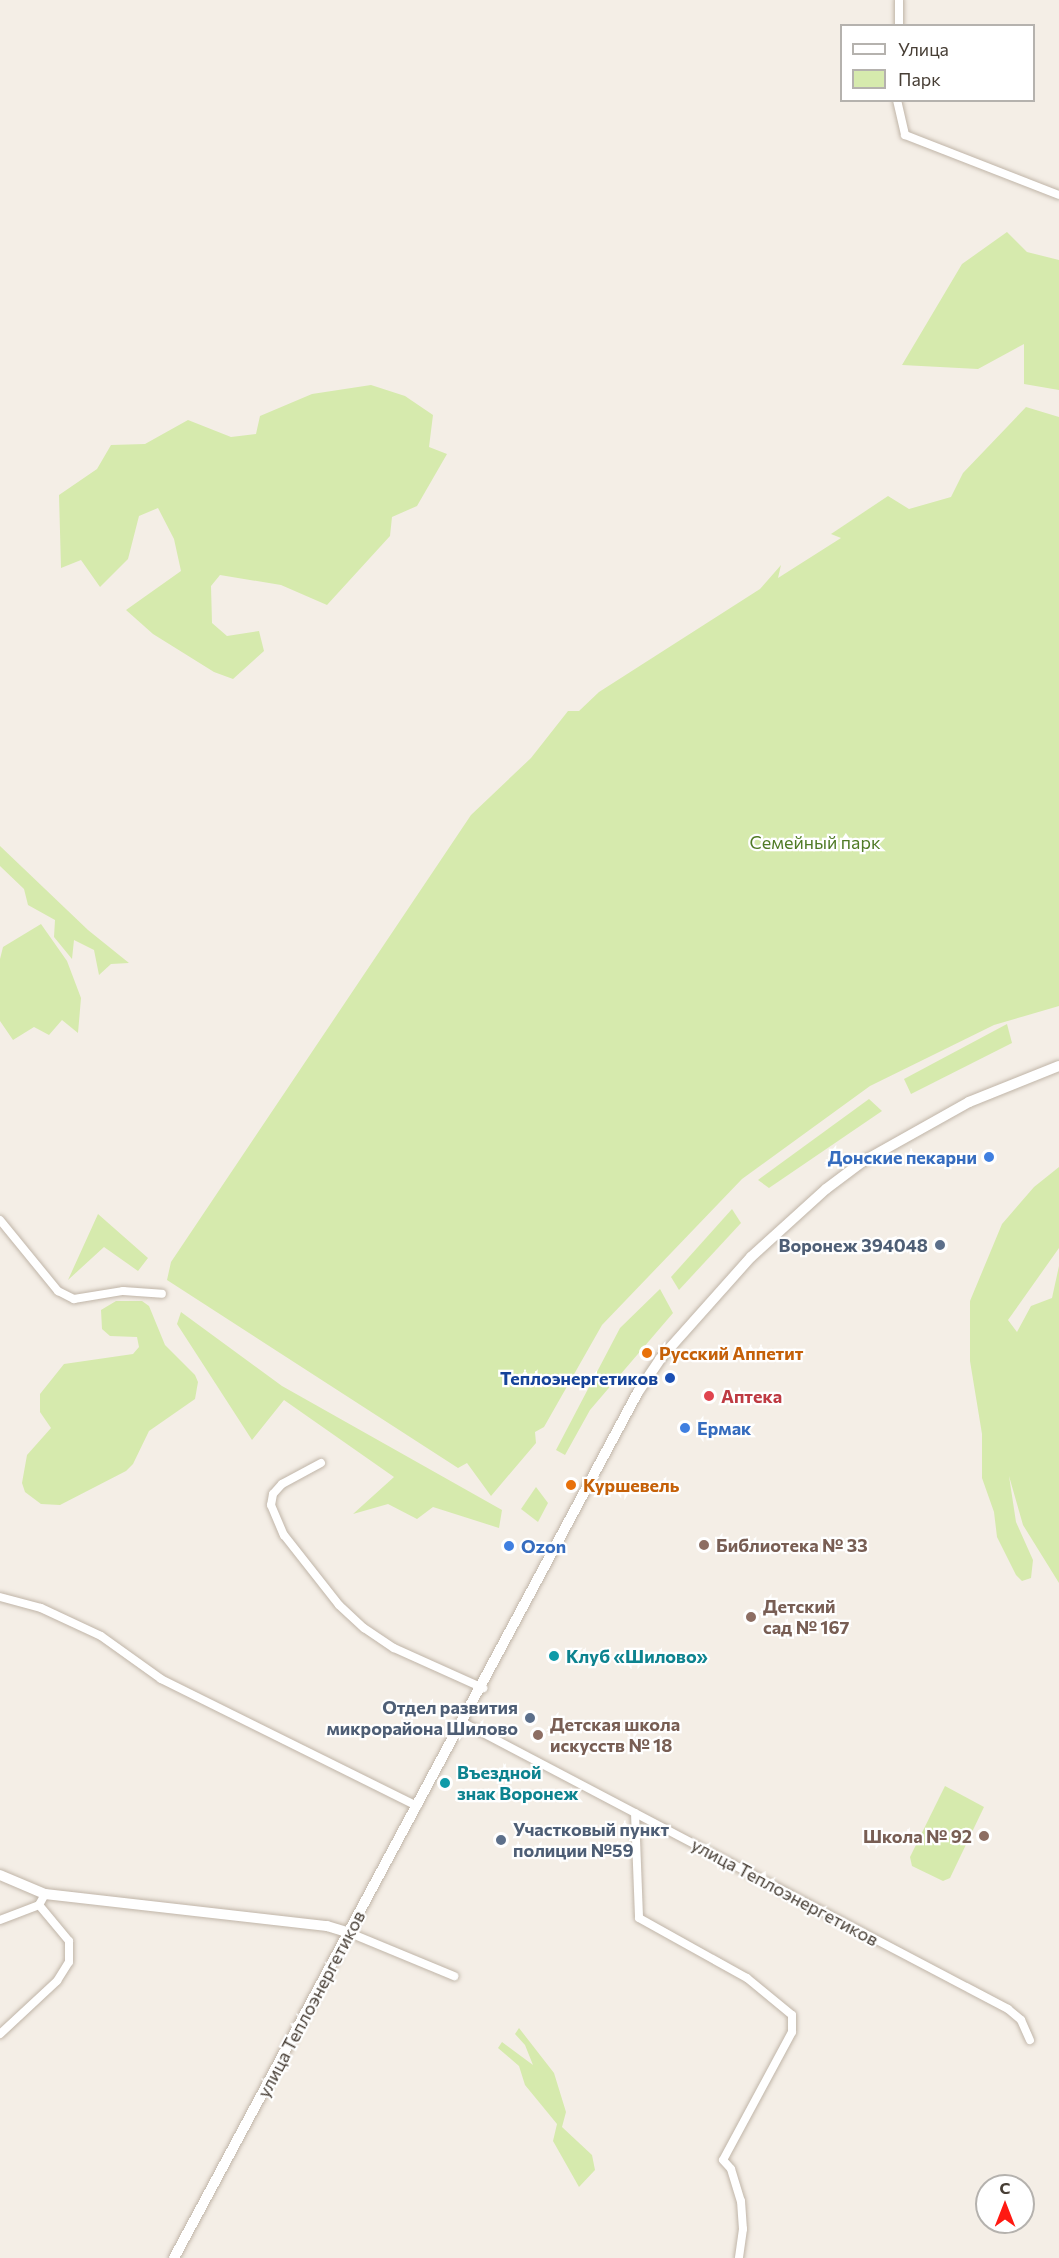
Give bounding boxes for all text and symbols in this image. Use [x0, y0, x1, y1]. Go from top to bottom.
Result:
legend [840, 24, 1035, 102]
text: Улица [898, 38, 949, 60]
text: Парк [898, 68, 941, 90]
park label: Семейный парк [749, 831, 881, 853]
place label: Донские пекарни [828, 1146, 977, 1168]
marker: Донские пекарни [982, 1150, 996, 1164]
place label: Воронеж 394048 [779, 1234, 928, 1256]
marker: Воронеж 394048 [933, 1238, 947, 1252]
place label: Русский Аппетит [659, 1342, 803, 1364]
marker: Русский Аппетит [640, 1346, 654, 1360]
place label: Теплоэнергетиков [500, 1367, 658, 1389]
marker: Теплоэнергетиков [663, 1371, 677, 1385]
place label: Аптека [721, 1385, 782, 1407]
marker: Аптека [702, 1389, 716, 1403]
place label: Ермак [697, 1417, 751, 1439]
marker: Ермак [678, 1421, 692, 1435]
place label: Куршевель [583, 1474, 679, 1496]
marker: Куршевель [564, 1478, 578, 1492]
place label: Библиотека № 33 [716, 1534, 868, 1556]
place label: Ozon [521, 1535, 566, 1557]
marker: Библиотека № 33 [697, 1538, 711, 1552]
marker: Ozon [502, 1539, 516, 1553]
place label: Детский сад № 167 [763, 1596, 849, 1638]
marker: Детский сад № 167 [744, 1610, 758, 1624]
place label: Клуб «Шилово» [566, 1645, 708, 1667]
marker: Клуб «Шилово» [547, 1649, 561, 1663]
place label: Отдел развития микрорайона Шилово [326, 1697, 518, 1740]
marker: Отдел развития микрорайона Шилово [523, 1711, 537, 1725]
place label: Детская школа искусств № 18 [550, 1714, 680, 1756]
marker: Детская школа искусств № 18 [531, 1728, 545, 1742]
place label: Въездной знак Воронеж [457, 1762, 579, 1804]
marker: Въездной знак Воронеж [438, 1776, 452, 1790]
place label: Участковый пункт полиции №59 [513, 1819, 669, 1862]
place label: Школа № 92 [863, 1825, 972, 1847]
marker: Школа № 92 [977, 1829, 991, 1843]
marker: Участковый пункт полиции №59 [494, 1833, 508, 1847]
street label: улица Теплоэнергетиков [688, 1833, 882, 1951]
street label: улица Теплоэнергетиков [252, 1907, 370, 2101]
north arrow [975, 2174, 1035, 2234]
text: С [1000, 2178, 1010, 2197]

